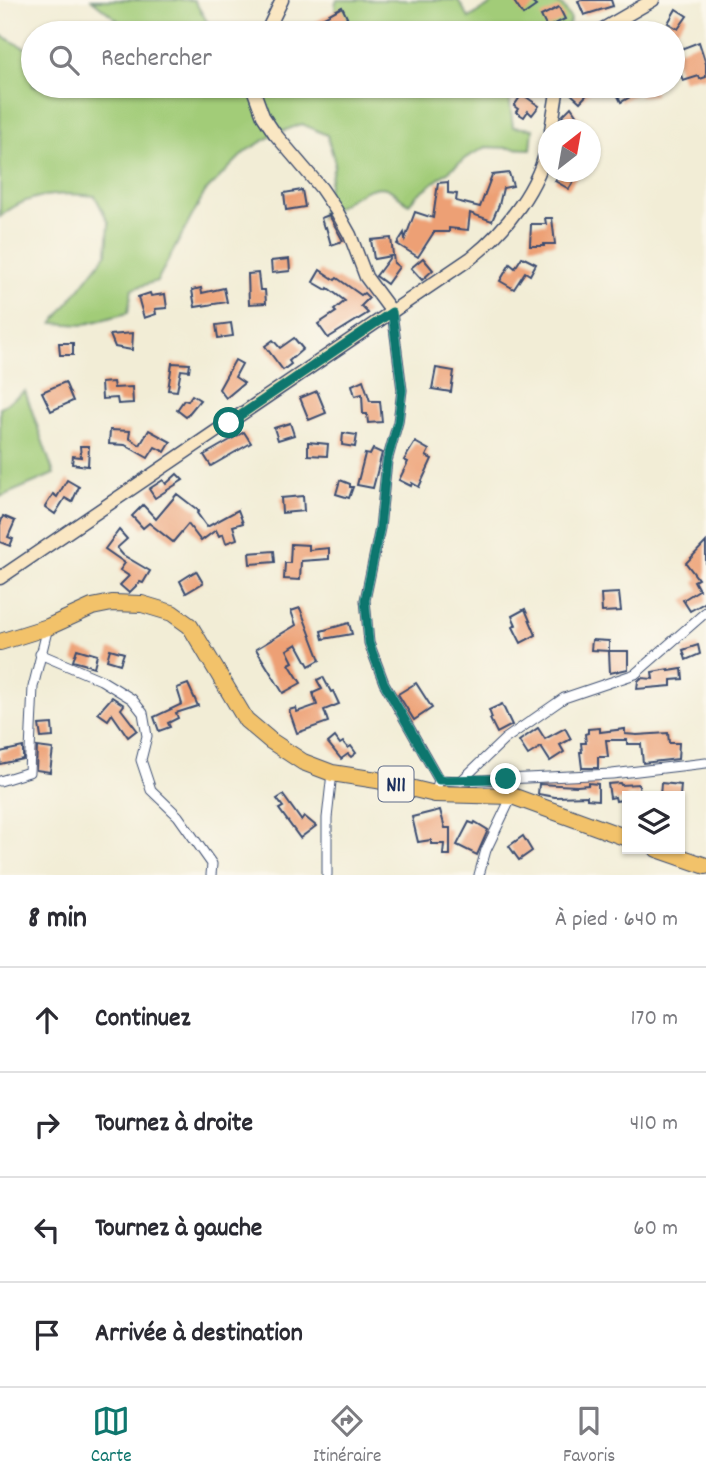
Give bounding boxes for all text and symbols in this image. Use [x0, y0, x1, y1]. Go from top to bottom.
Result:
search box [21, 21, 685, 98]
icon: search [45, 41, 83, 79]
text: Rechercher [101, 41, 212, 78]
north arrow [538, 119, 601, 182]
route start [213, 407, 244, 438]
route end [490, 763, 521, 794]
road number: N11 [378, 766, 414, 802]
map controls [622, 791, 685, 854]
button: layers [622, 791, 685, 854]
text: 8 min [28, 899, 87, 942]
text: À pied · 640 m [555, 904, 678, 937]
icon: ahead [28, 1001, 66, 1039]
text: Continuez [95, 1001, 190, 1038]
text: 170 m [631, 1003, 678, 1036]
icon: right [28, 1106, 66, 1144]
text: Tournez à droite [95, 1106, 253, 1143]
text: 410 m [630, 1108, 678, 1141]
icon: left [28, 1211, 66, 1249]
text: Tournez à gauche [95, 1211, 262, 1248]
text: 60 m [633, 1213, 678, 1246]
icon: arrive [28, 1316, 66, 1354]
text: Arrivée à destination [95, 1316, 303, 1353]
tab: Carte [91, 1402, 132, 1471]
tab: Itinéraire [313, 1402, 381, 1471]
tab: Favoris [563, 1402, 615, 1471]

